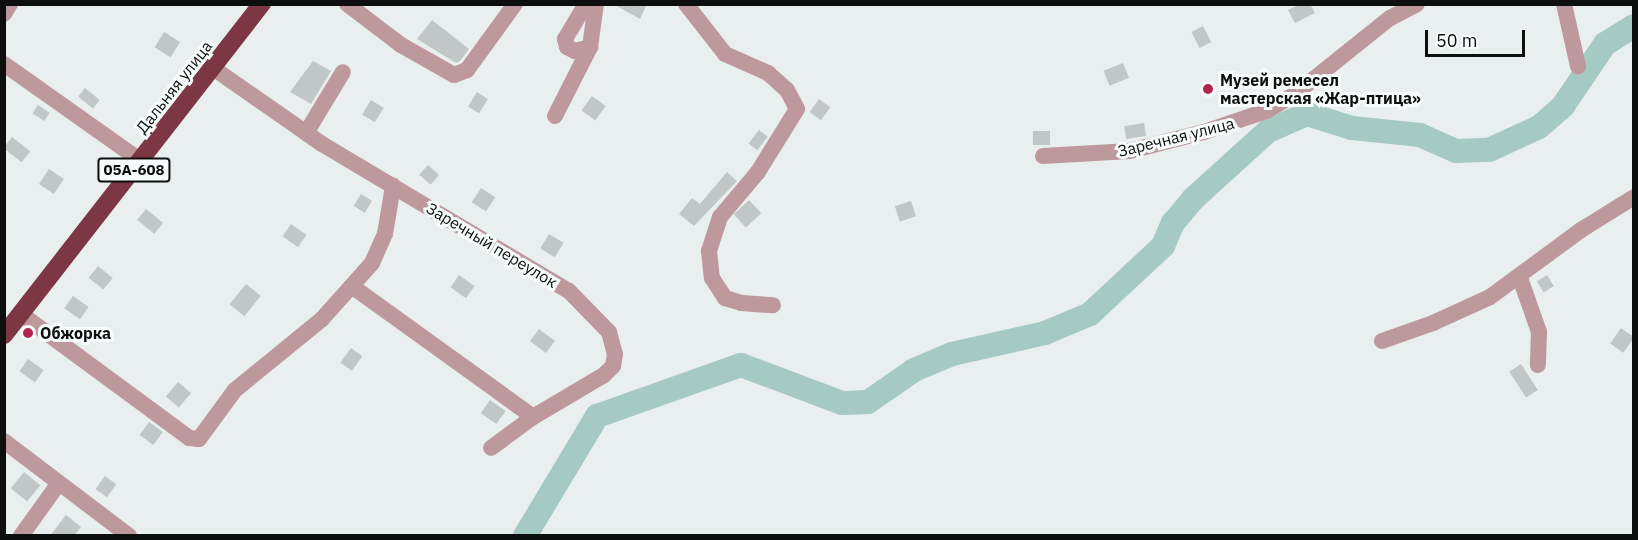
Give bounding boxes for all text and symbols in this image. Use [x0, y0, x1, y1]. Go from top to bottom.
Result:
scale bar [1428, 18, 1528, 56]
text: 50 m [1436, 29, 1478, 52]
street label: Дальняя улица [132, 37, 216, 137]
place label: Музей ремесел мастерская «Жар-птица» [1220, 70, 1421, 108]
marker: Музей ремесел мастерская «Жар-птица» [1201, 82, 1215, 96]
street label: Заречная улица [1116, 113, 1236, 161]
road number: 05А-608 [96, 158, 172, 182]
street label: Заречный переулок [423, 198, 561, 292]
place label: Обжорка [40, 323, 111, 343]
marker: Обжорка [21, 326, 35, 340]

